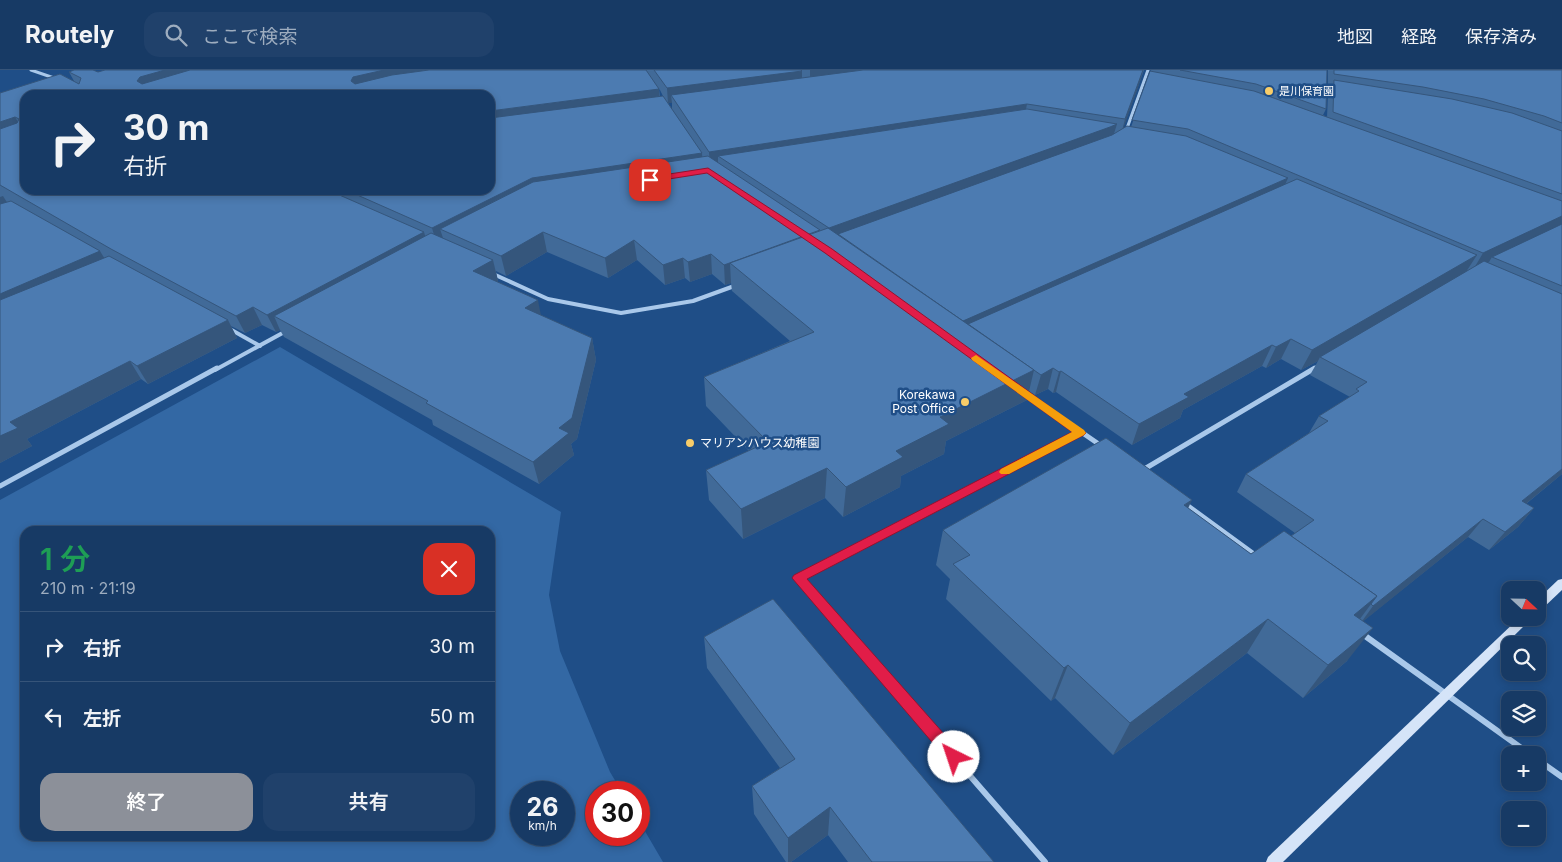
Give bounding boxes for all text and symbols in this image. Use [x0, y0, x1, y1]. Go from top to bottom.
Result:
search box [144, 12, 494, 57]
text: Routely [25, 20, 114, 49]
icon: search [162, 21, 190, 49]
text: ここで検索 [202, 25, 297, 48]
text: 地図 [1337, 26, 1373, 47]
text: 経路 [1401, 26, 1437, 47]
text: 保存済み [1465, 26, 1537, 47]
place label: 是川保育園 [1279, 84, 1334, 98]
marker: 是川保育園 [1263, 85, 1275, 97]
text: 30 m [123, 106, 209, 148]
icon: right [40, 110, 105, 175]
text: 右折 [123, 153, 167, 179]
pin [629, 159, 671, 201]
icon: arrive [636, 166, 664, 194]
place label: Korekawa Post Office [892, 387, 955, 416]
marker: Korekawa Post Office [959, 396, 971, 408]
place label: マリアンハウス幼稚園 [700, 435, 820, 450]
marker: マリアンハウス幼稚園 [684, 437, 696, 449]
text: 1 分 [40, 541, 90, 577]
button: close [423, 543, 475, 595]
text: 210 m · 21:19 [40, 578, 136, 598]
north arrow [1501, 581, 1546, 626]
map controls [1501, 581, 1546, 846]
icon: right [40, 633, 68, 661]
text: 30 m [429, 635, 475, 658]
button: search [1501, 636, 1546, 681]
text: 右折 [83, 637, 121, 660]
button: layers [1501, 691, 1546, 736]
icon: left [40, 703, 68, 731]
text: 50 m [429, 705, 475, 728]
text: 左折 [83, 707, 121, 730]
position arrow [927, 730, 979, 782]
button: + [1501, 746, 1546, 791]
button: 終了 [40, 773, 253, 831]
button: 共有 [263, 773, 475, 831]
speed limit sign: 30 [585, 781, 650, 846]
text: 26 [527, 792, 558, 822]
button: − [1501, 801, 1546, 846]
text: km/h [528, 818, 557, 833]

